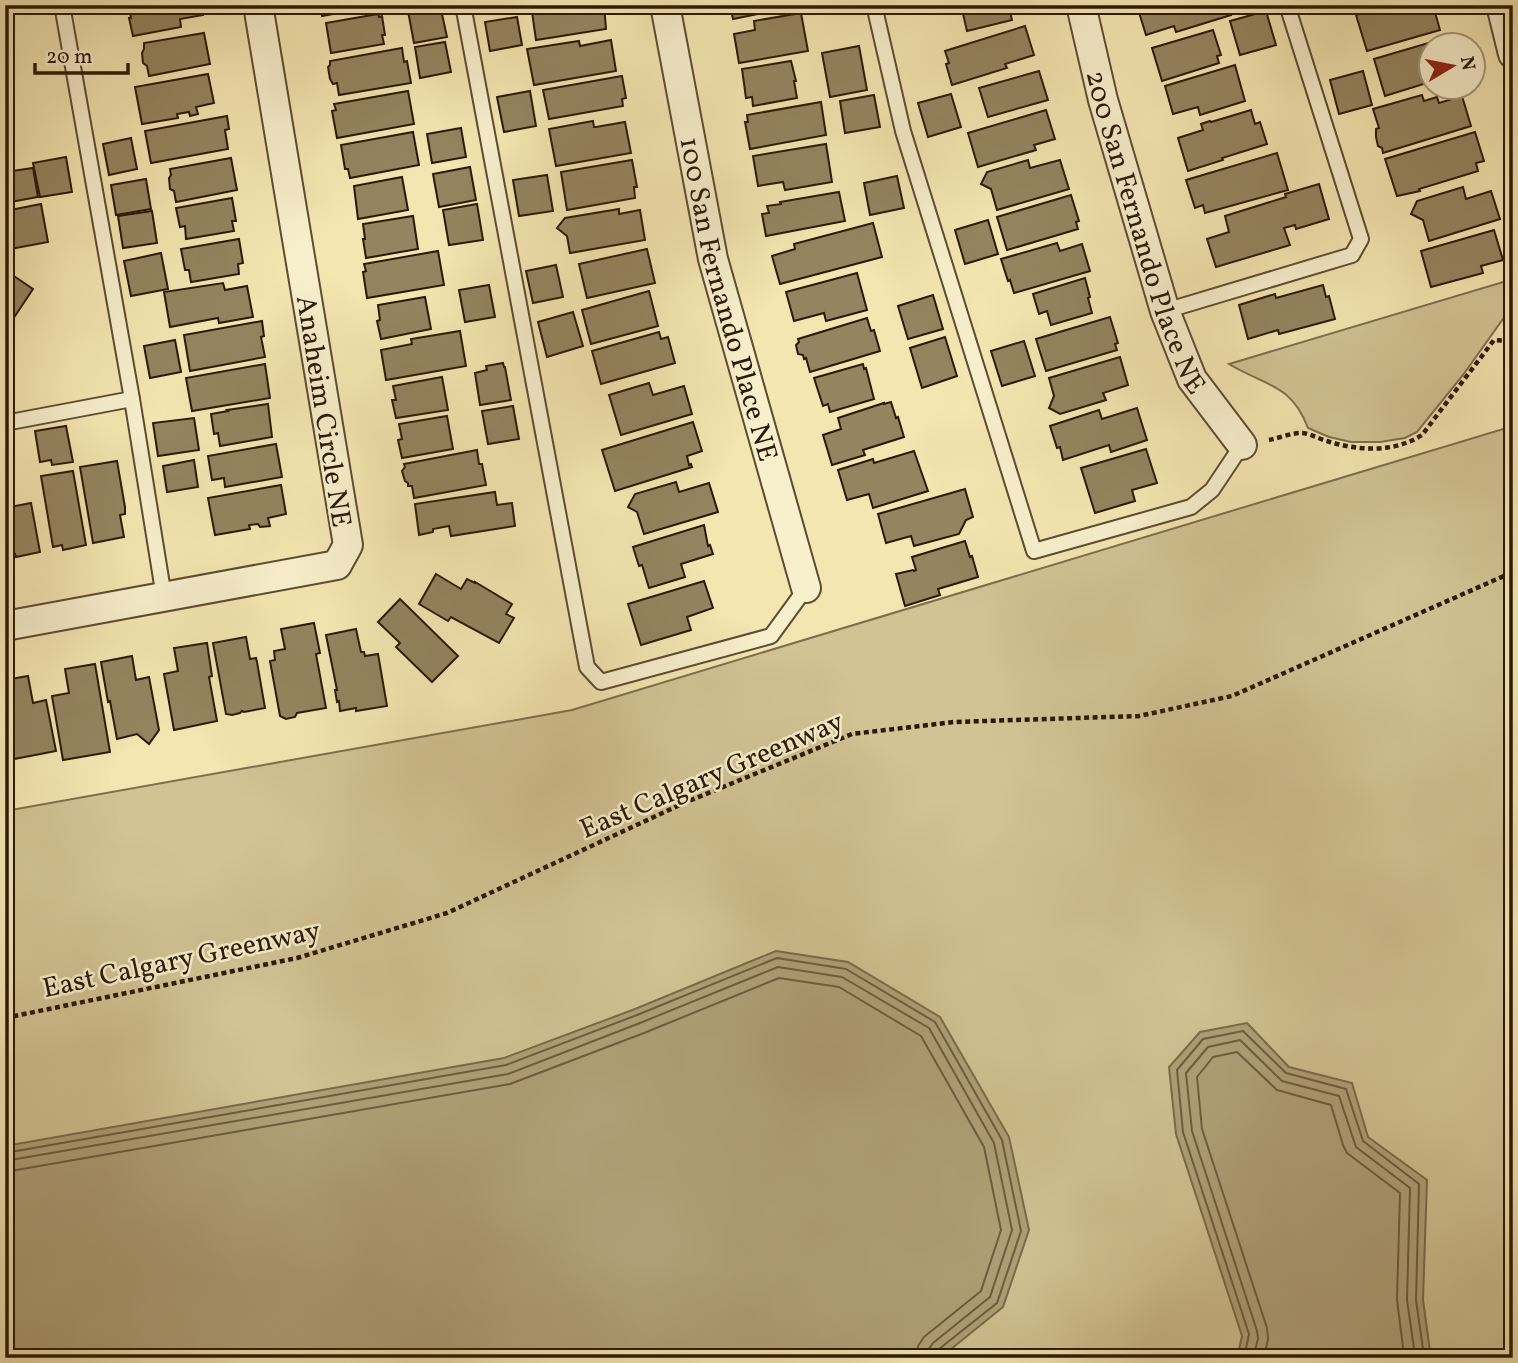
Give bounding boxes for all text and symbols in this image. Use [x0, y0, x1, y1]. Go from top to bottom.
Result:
scale bar [35, 32, 128, 76]
north arrow [1416, 32, 1486, 102]
text: 20 m [46, 43, 92, 72]
text: N [1453, 54, 1481, 73]
street label: 200 San Fernando Place NE [1075, 67, 1214, 403]
street label: 100 San Fernando Place NE [668, 134, 786, 466]
street label: Anaheim Circle NE [285, 293, 360, 530]
street label: East Calgary Greenway [574, 703, 850, 850]
street label: East Calgary Greenway [39, 912, 324, 1009]

